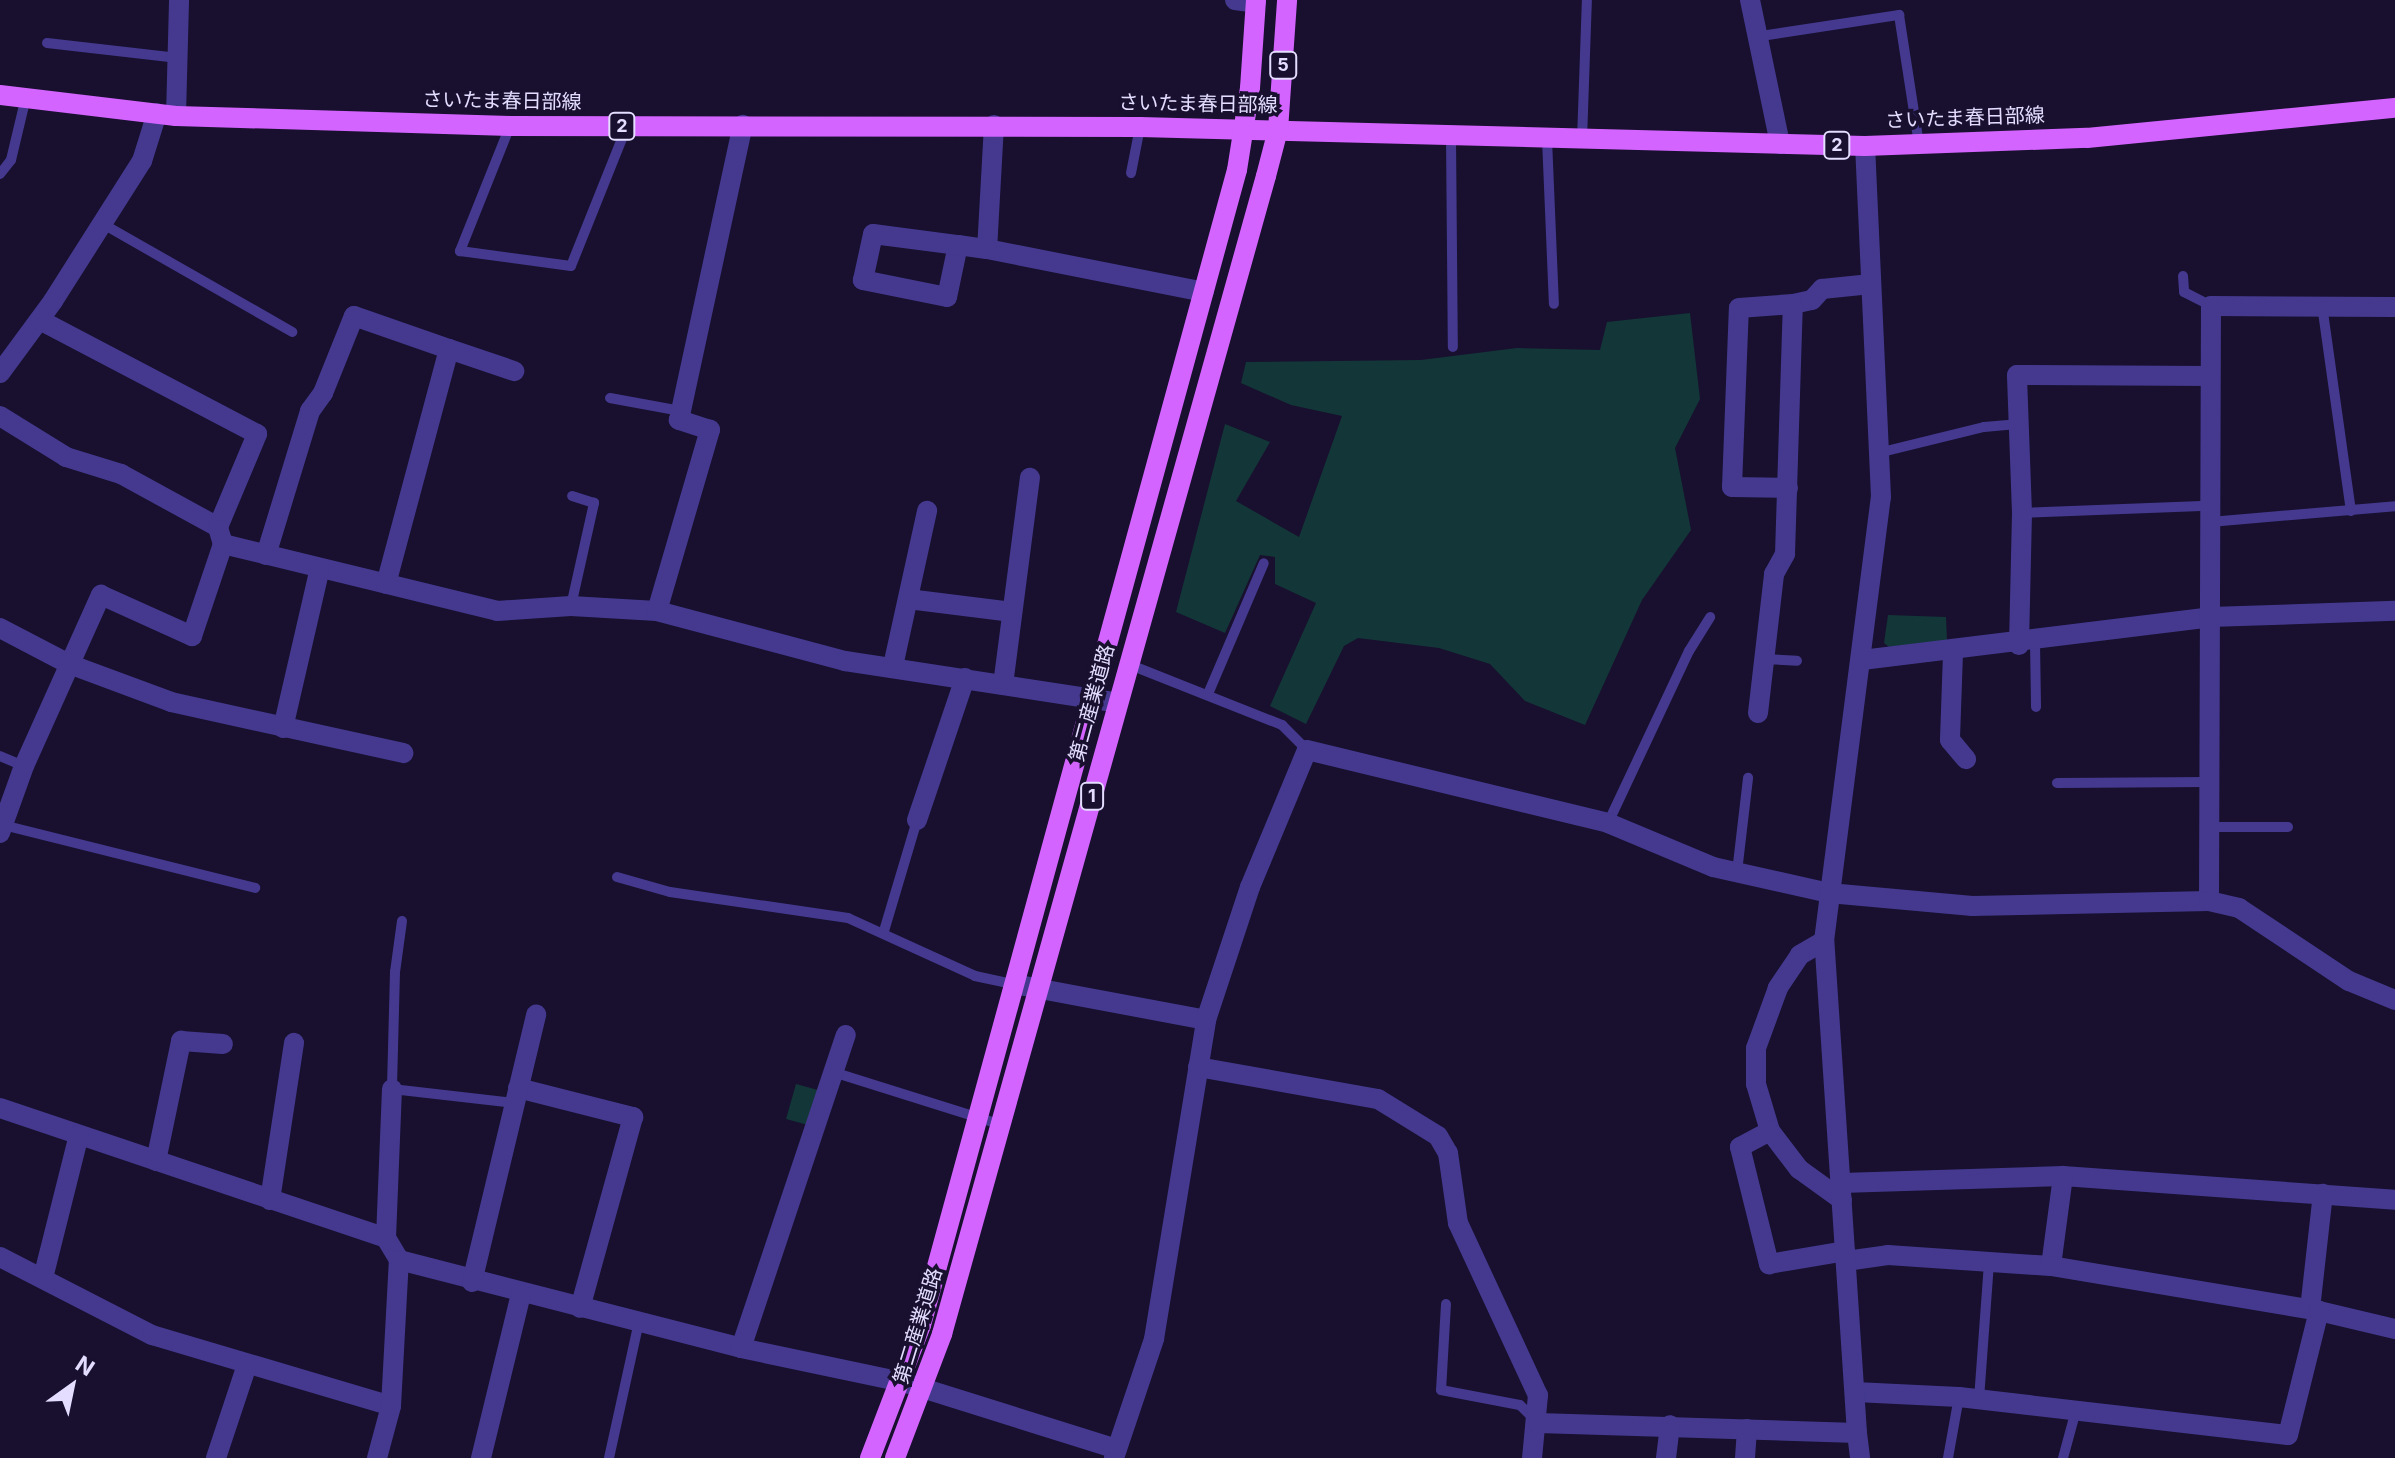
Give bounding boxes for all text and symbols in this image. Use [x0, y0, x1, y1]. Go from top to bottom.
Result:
road number: 5 [1269, 51, 1297, 79]
street label: さいたま春日部線 [422, 88, 582, 114]
street label: さいたま春日部線 [1118, 91, 1278, 117]
street label: さいたま春日部線 [1885, 103, 2045, 133]
road number: 2 [608, 112, 636, 140]
road number: 2 [1823, 131, 1851, 159]
street label: 第二産業道路 [1065, 642, 1119, 764]
road number: 1 [1080, 782, 1104, 810]
street label: 第二産業道路 [889, 1265, 947, 1387]
north arrow [32, 1346, 112, 1426]
text: N [71, 1350, 99, 1381]

